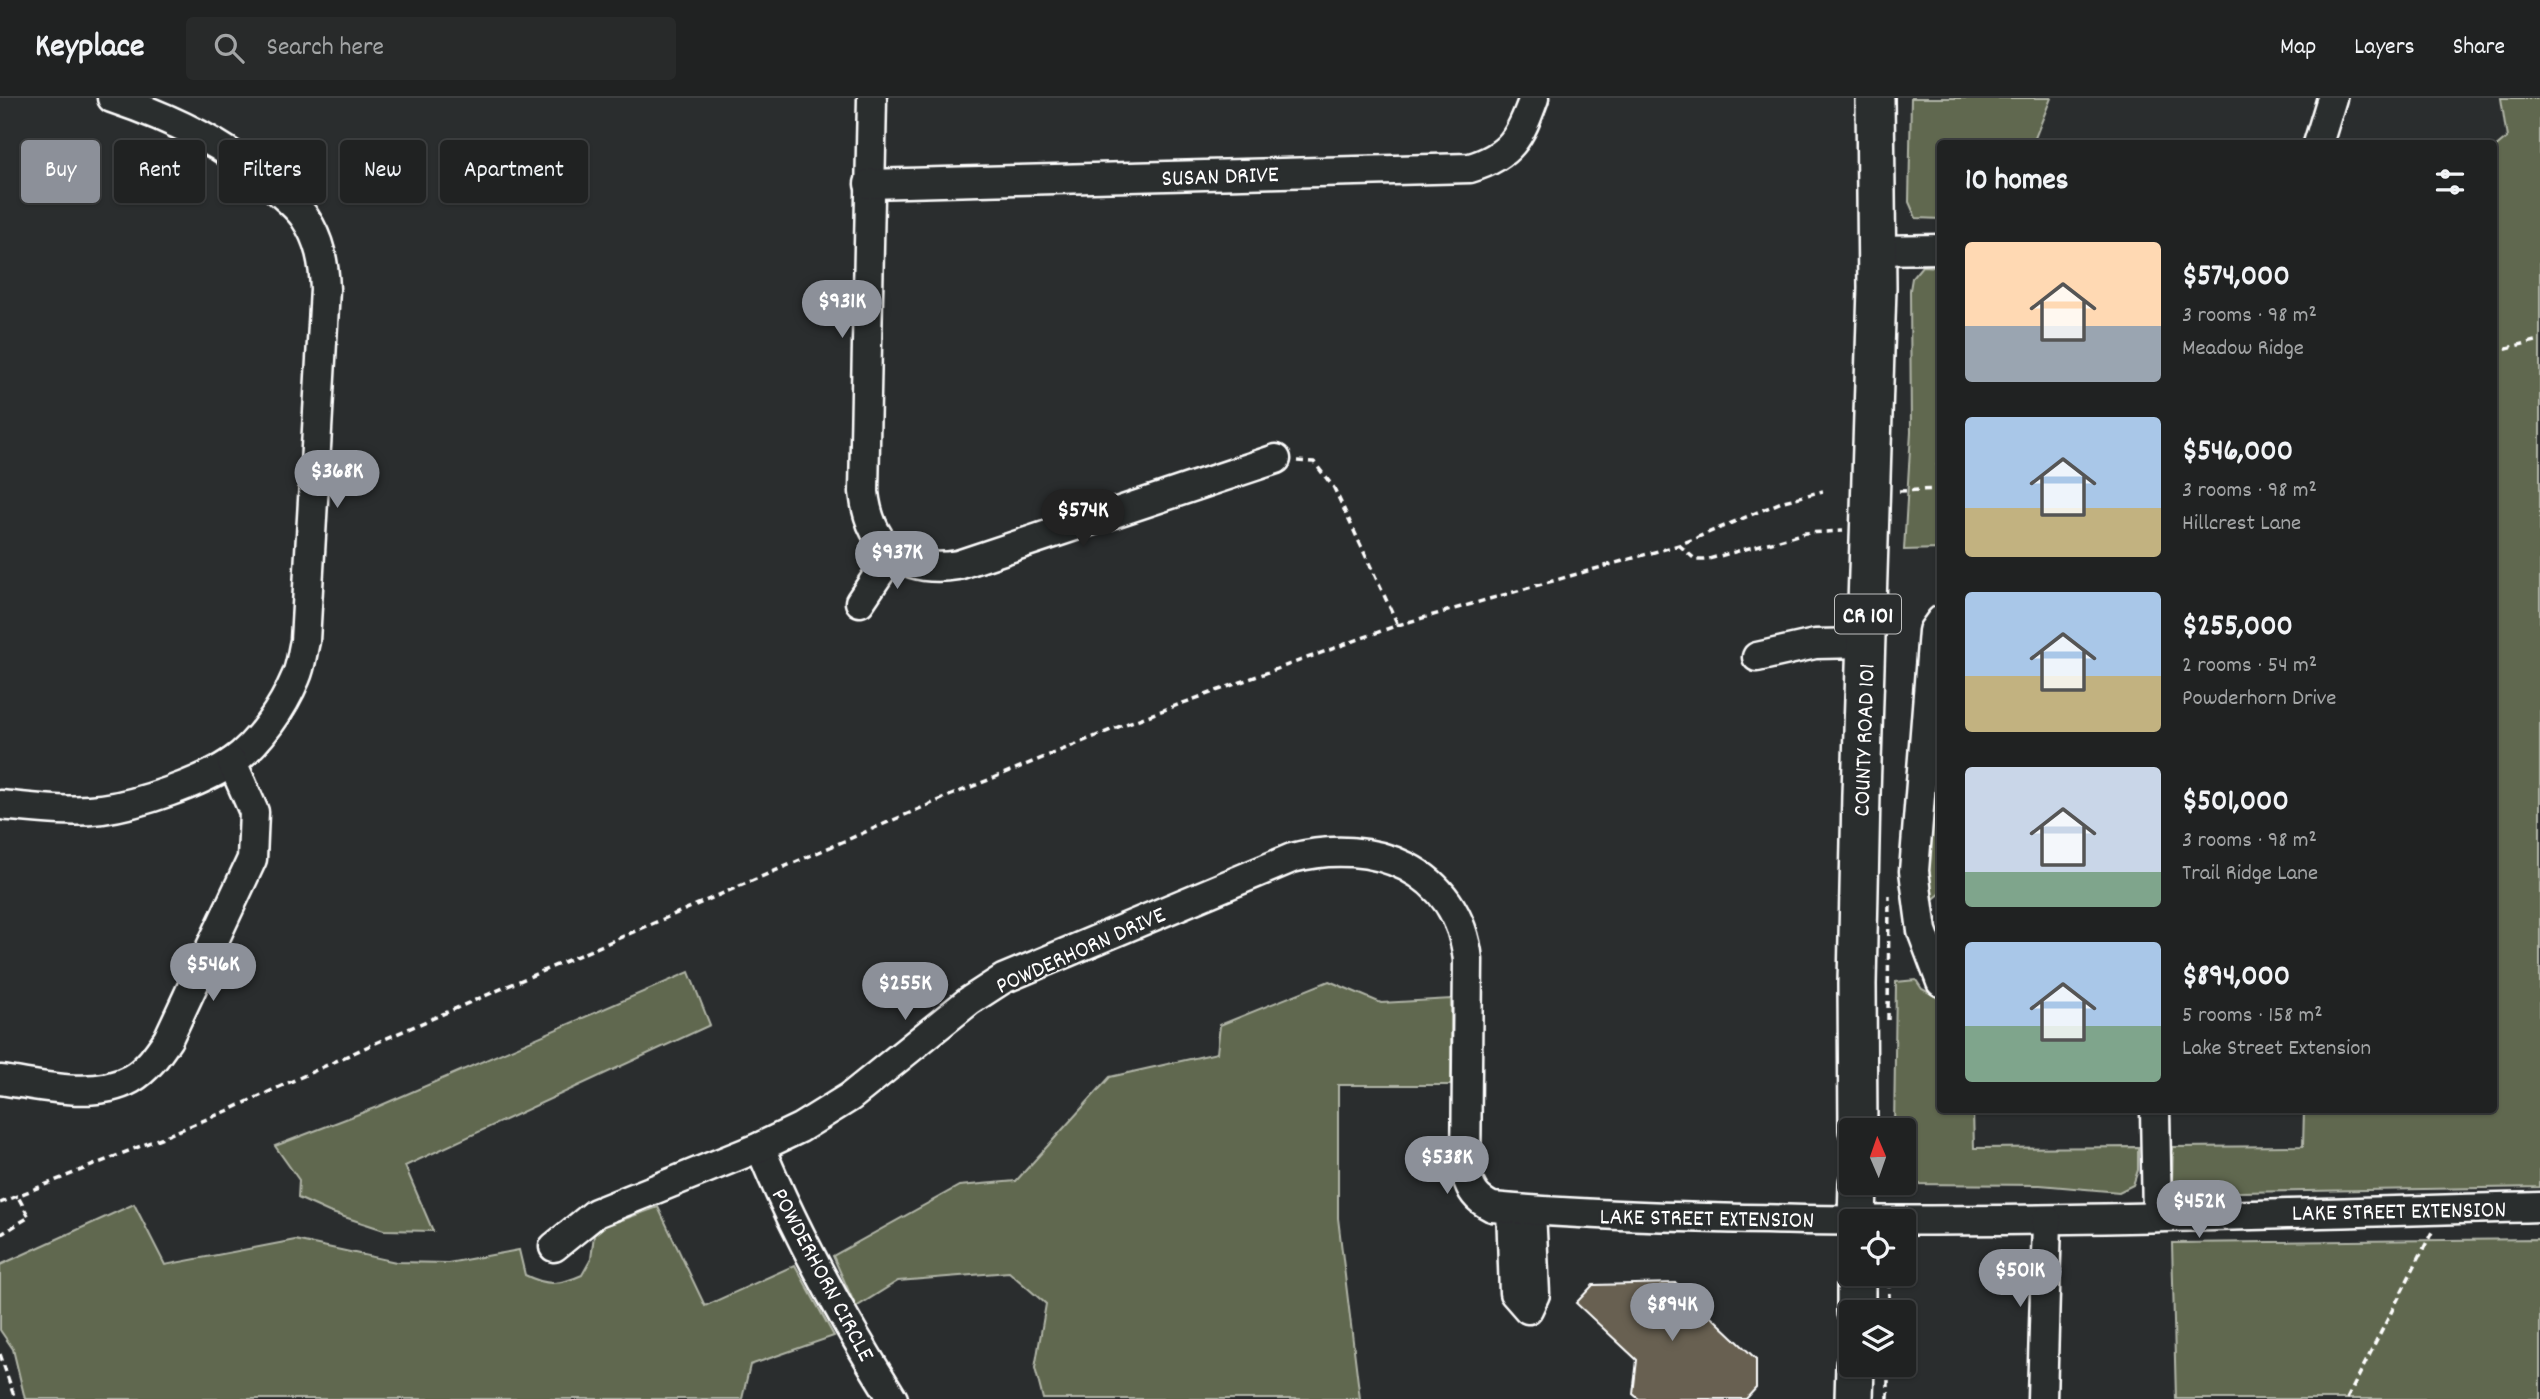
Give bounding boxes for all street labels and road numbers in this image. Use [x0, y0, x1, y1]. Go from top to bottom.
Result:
street label: SUSAN DRIVE [1161, 159, 1279, 197]
road number: CR 101 [1835, 594, 1901, 634]
street label: COUNTY ROAD 101 [1846, 663, 1886, 817]
street label: POWDERHORN DRIVE [991, 899, 1172, 1004]
street label: POWDERHORN CIRCLE [761, 1183, 881, 1368]
street label: LAKE STREET EXTENSION [2291, 1194, 2507, 1232]
street label: LAKE STREET EXTENSION [1599, 1201, 1815, 1239]

